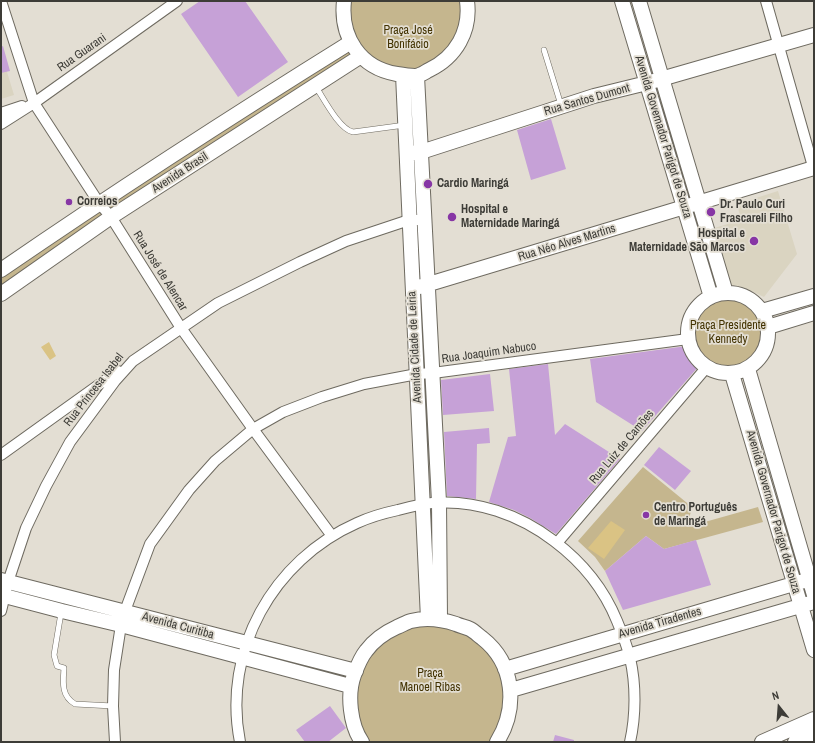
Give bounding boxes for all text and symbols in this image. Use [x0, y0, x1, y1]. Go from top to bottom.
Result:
park label: Praça José Bonifácio [383, 24, 433, 52]
street label: Rua Guarani [55, 31, 109, 75]
street label: Avenida Governador Parigot de Souza [631, 54, 695, 220]
street label: Rua Santos Dumont [542, 81, 632, 119]
street label: Avenida Brasil [149, 150, 211, 196]
place label: Cardio Maringá [437, 177, 509, 191]
marker: Cardio Maringá [422, 178, 434, 190]
place label: Correios [77, 195, 117, 209]
marker: Correios [64, 197, 74, 207]
place label: Dr. Paulo Curi Frascareli Filho [720, 198, 793, 226]
place label: Hospital e Maternidade Maringá [461, 203, 559, 231]
marker: Dr. Paulo Curi Frascareli Filho [705, 206, 717, 218]
marker: Hospital e Maternidade Maringá [446, 211, 458, 223]
street label: Rua Néo Alves Martins [517, 221, 617, 265]
place label: Hospital e Maternidade São Marcos [629, 227, 745, 255]
street label: Rua José de Alencar [130, 228, 190, 314]
marker: Hospital e Maternidade São Marcos [748, 235, 760, 247]
street label: Avenida Cidade de Leiria [405, 291, 425, 403]
park label: Praça Presidente Kennedy [690, 319, 766, 347]
street label: Rua Joaquim Nabuco [441, 339, 537, 367]
street label: Rua Princesa Isabel [61, 351, 127, 429]
street label: Rua Luiz de Camões [587, 407, 657, 487]
street label: Avenida Governador Parigot de Souza [743, 429, 803, 595]
place label: Centro Português de Maringá [654, 501, 737, 529]
marker: Centro Português de Maringá [641, 510, 651, 520]
street label: Avenida Tiradentes [617, 604, 703, 642]
street label: Avenida Curitiba [141, 610, 215, 642]
park label: Praça Manoel Ribas [400, 667, 460, 695]
north arrow [759, 687, 799, 727]
text: N [770, 688, 781, 703]

